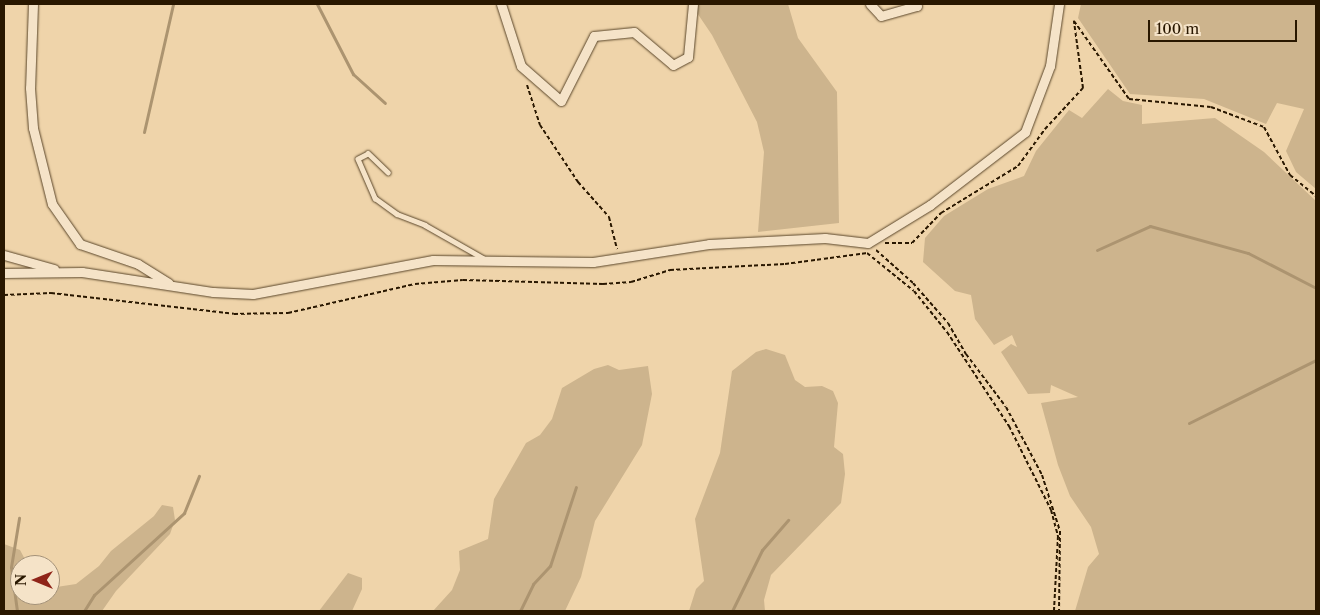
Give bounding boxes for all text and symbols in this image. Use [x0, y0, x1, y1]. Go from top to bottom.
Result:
scale bar [1150, 10, 1299, 42]
text: 100 m [1156, 19, 1199, 38]
north arrow [10, 555, 60, 605]
text: N [12, 574, 30, 586]

